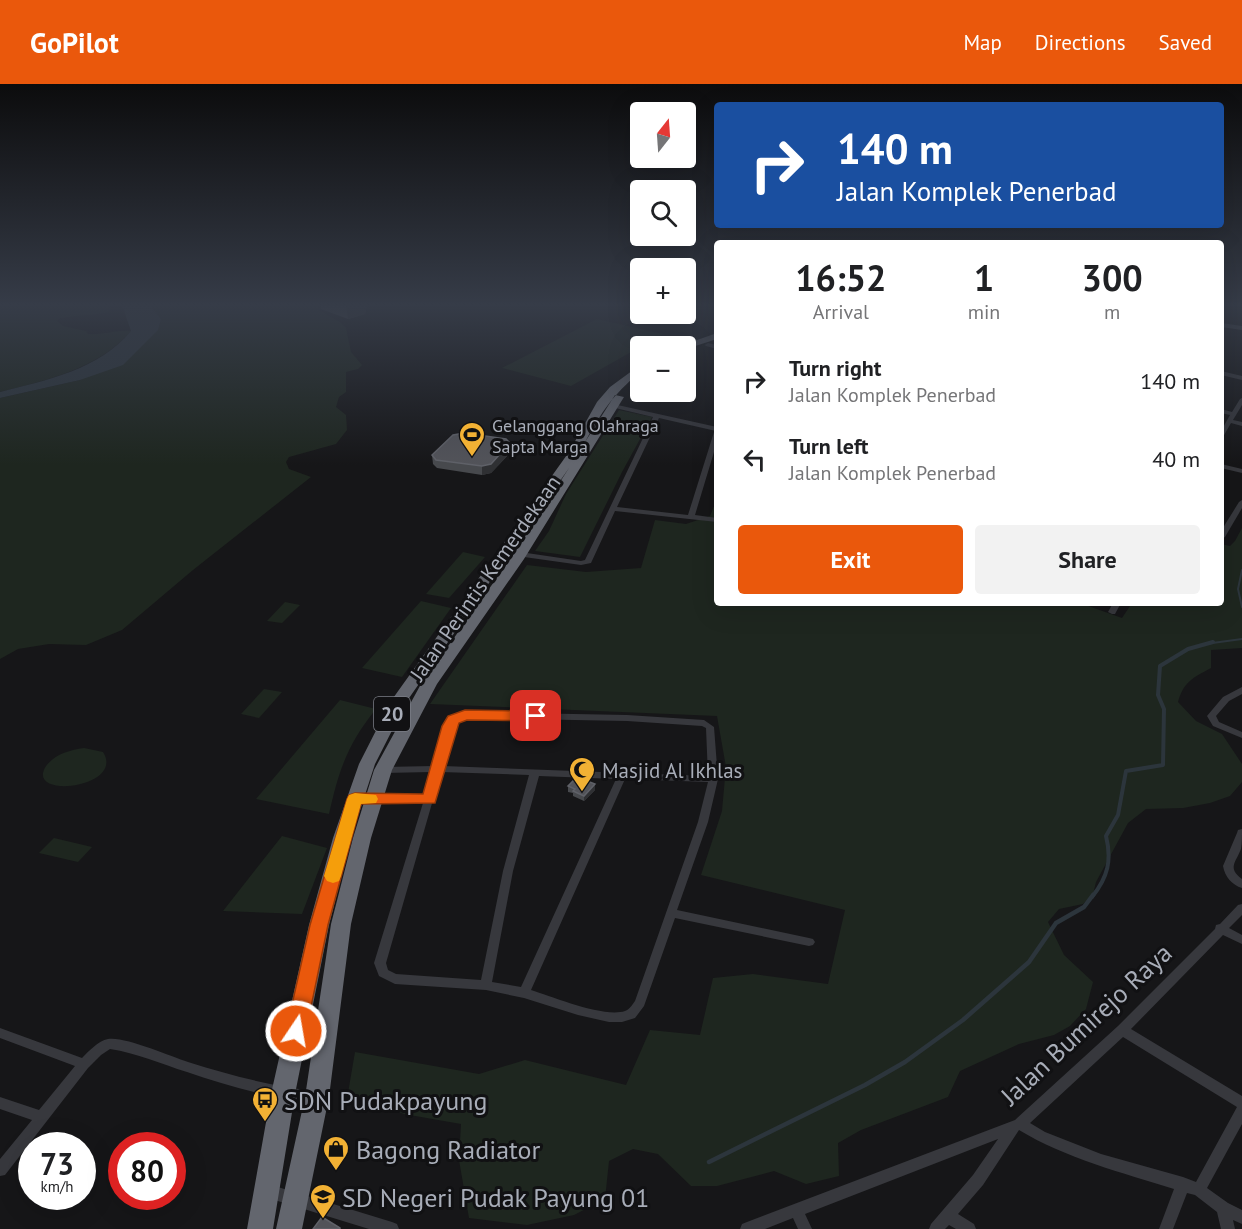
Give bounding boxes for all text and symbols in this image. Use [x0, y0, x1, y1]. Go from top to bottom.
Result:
text: GoPilot [30, 24, 119, 61]
text: Map [963, 29, 1002, 56]
text: Directions [1035, 29, 1126, 56]
text: Saved [1159, 29, 1212, 56]
north arrow [630, 102, 696, 168]
map controls [630, 102, 696, 402]
text: 140 m [837, 121, 953, 176]
icon: right [738, 126, 816, 204]
text: Jalan Komplek Penerbad [837, 174, 1117, 208]
button: search [630, 180, 696, 246]
text: 16:52 [795, 254, 887, 301]
text: 1 [974, 254, 994, 301]
text: 300 [1082, 254, 1143, 301]
button: + [630, 258, 696, 324]
text: Arrival [813, 299, 869, 325]
text: min [968, 299, 1000, 325]
text: m [1104, 299, 1120, 325]
button: − [630, 336, 696, 402]
text: Turn right [789, 354, 881, 382]
icon: right [738, 365, 771, 398]
text: 140 m [1140, 367, 1200, 395]
text: Jalan Komplek Penerbad [789, 382, 996, 408]
place label: Gelanggang Olahraga Sapta Marga [492, 414, 659, 458]
sports icon: Gelanggang Olahraga Sapta Marga [457, 420, 487, 458]
text: Turn left [789, 432, 869, 460]
icon: left [738, 443, 771, 476]
text: 40 m [1152, 445, 1200, 473]
text: Jalan Komplek Penerbad [789, 460, 996, 486]
street label: Jalan Perintis Kemerdekaan [403, 470, 566, 687]
button: Exit [738, 525, 963, 594]
button: Share [975, 525, 1200, 594]
pin [510, 690, 561, 741]
road number: 20 [374, 697, 410, 731]
icon: arrive [519, 699, 552, 732]
mosque icon: Masjid Al Ikhlas [567, 755, 597, 793]
place label: Masjid Al Ikhlas [602, 757, 742, 784]
street label: Jalan Bumirejo Raya [993, 936, 1179, 1113]
position arrow [264, 999, 328, 1063]
place label: SDN Pudakpayung [284, 1084, 488, 1117]
bus stop icon: SDN Pudakpayung [250, 1085, 280, 1123]
speed limit sign: 80 [108, 1132, 186, 1210]
place label: Bagong Radiator [356, 1133, 541, 1166]
shop icon: Bagong Radiator [321, 1134, 351, 1172]
text: 73 [40, 1144, 74, 1183]
text: km/h [41, 1177, 73, 1196]
place label: SD Negeri Pudak Payung 01 [342, 1181, 649, 1214]
school or university icon: SD Negeri Pudak Payung 01 [308, 1182, 338, 1220]

